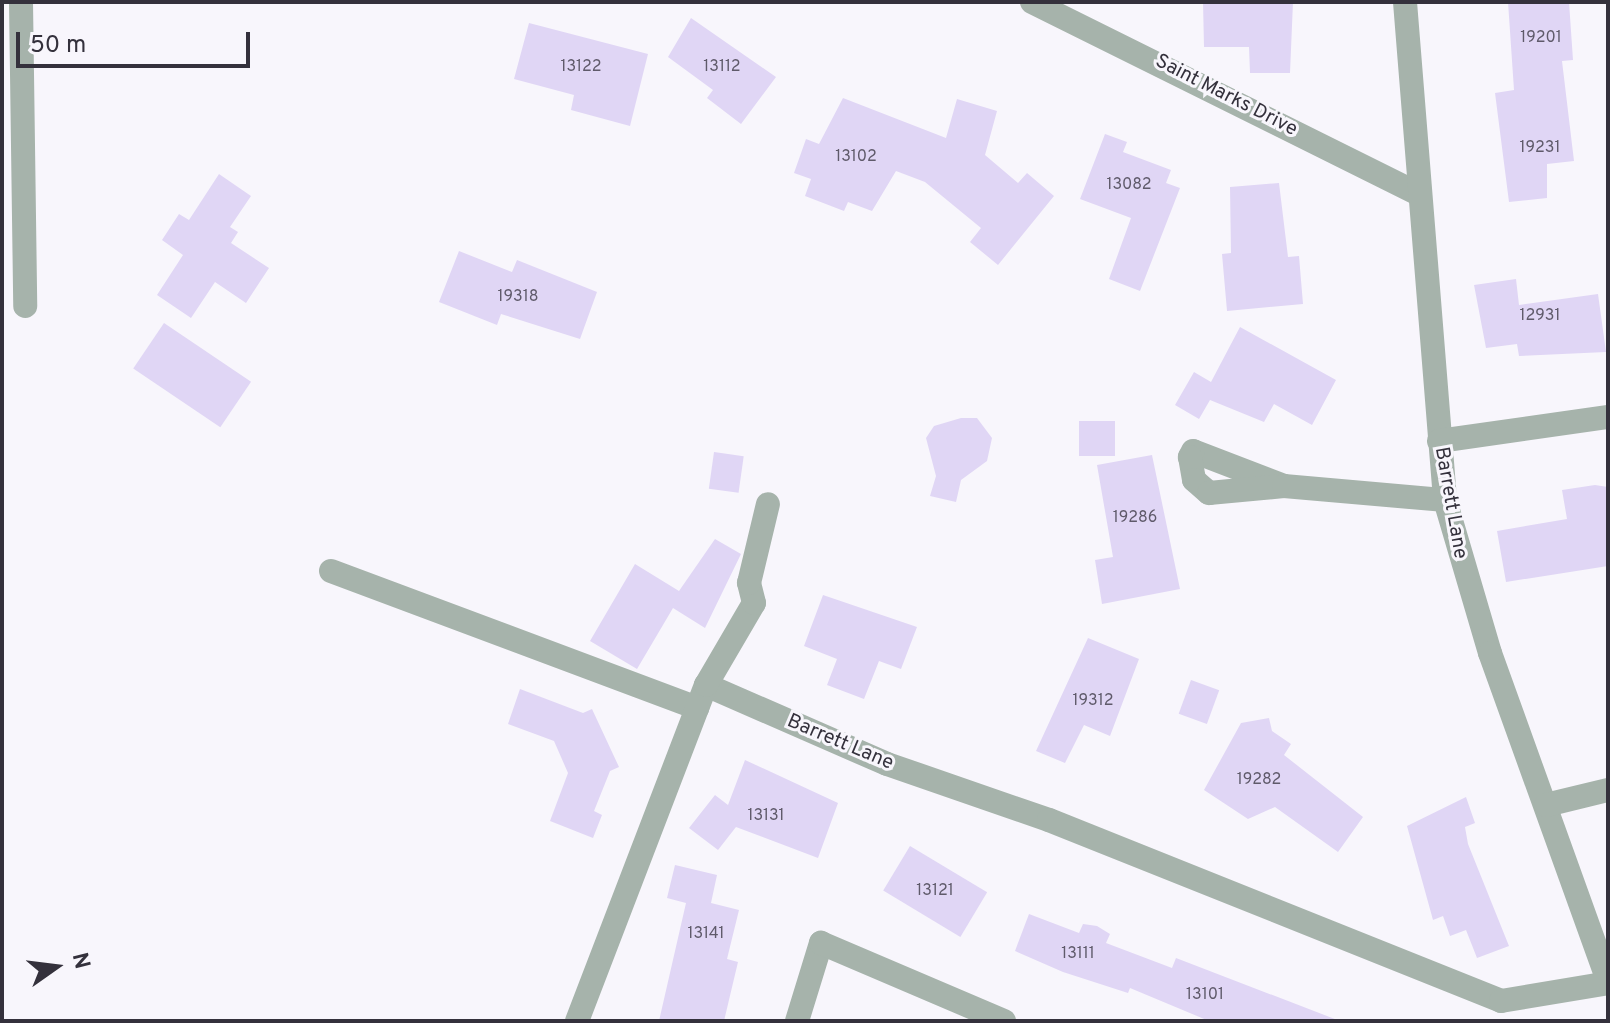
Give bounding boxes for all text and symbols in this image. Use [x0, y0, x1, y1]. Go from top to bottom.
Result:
scale bar [20, 16, 254, 66]
house number: 19201 [1520, 28, 1562, 48]
text: 50 m [30, 31, 86, 61]
street label: Saint Marks Drive [1151, 50, 1301, 142]
house number: 13122 [560, 57, 602, 77]
house number: 13112 [703, 57, 741, 77]
house number: 19231 [1520, 138, 1560, 158]
house number: 13102 [835, 147, 877, 167]
house number: 13082 [1107, 175, 1151, 195]
house number: 19318 [498, 287, 538, 307]
house number: 12931 [1520, 306, 1560, 326]
street label: Barrett Lane [1428, 445, 1472, 561]
house number: 19286 [1113, 508, 1157, 528]
house number: 19312 [1073, 691, 1113, 711]
street label: Barrett Lane [783, 710, 897, 776]
house number: 19282 [1237, 770, 1281, 790]
house number: 13131 [747, 806, 785, 826]
house number: 13121 [916, 881, 954, 901]
house number: 13141 [687, 924, 725, 944]
north arrow [16, 927, 96, 1007]
house number: 13111 [1061, 944, 1095, 964]
text: N [65, 950, 95, 972]
house number: 13101 [1186, 985, 1224, 1005]

